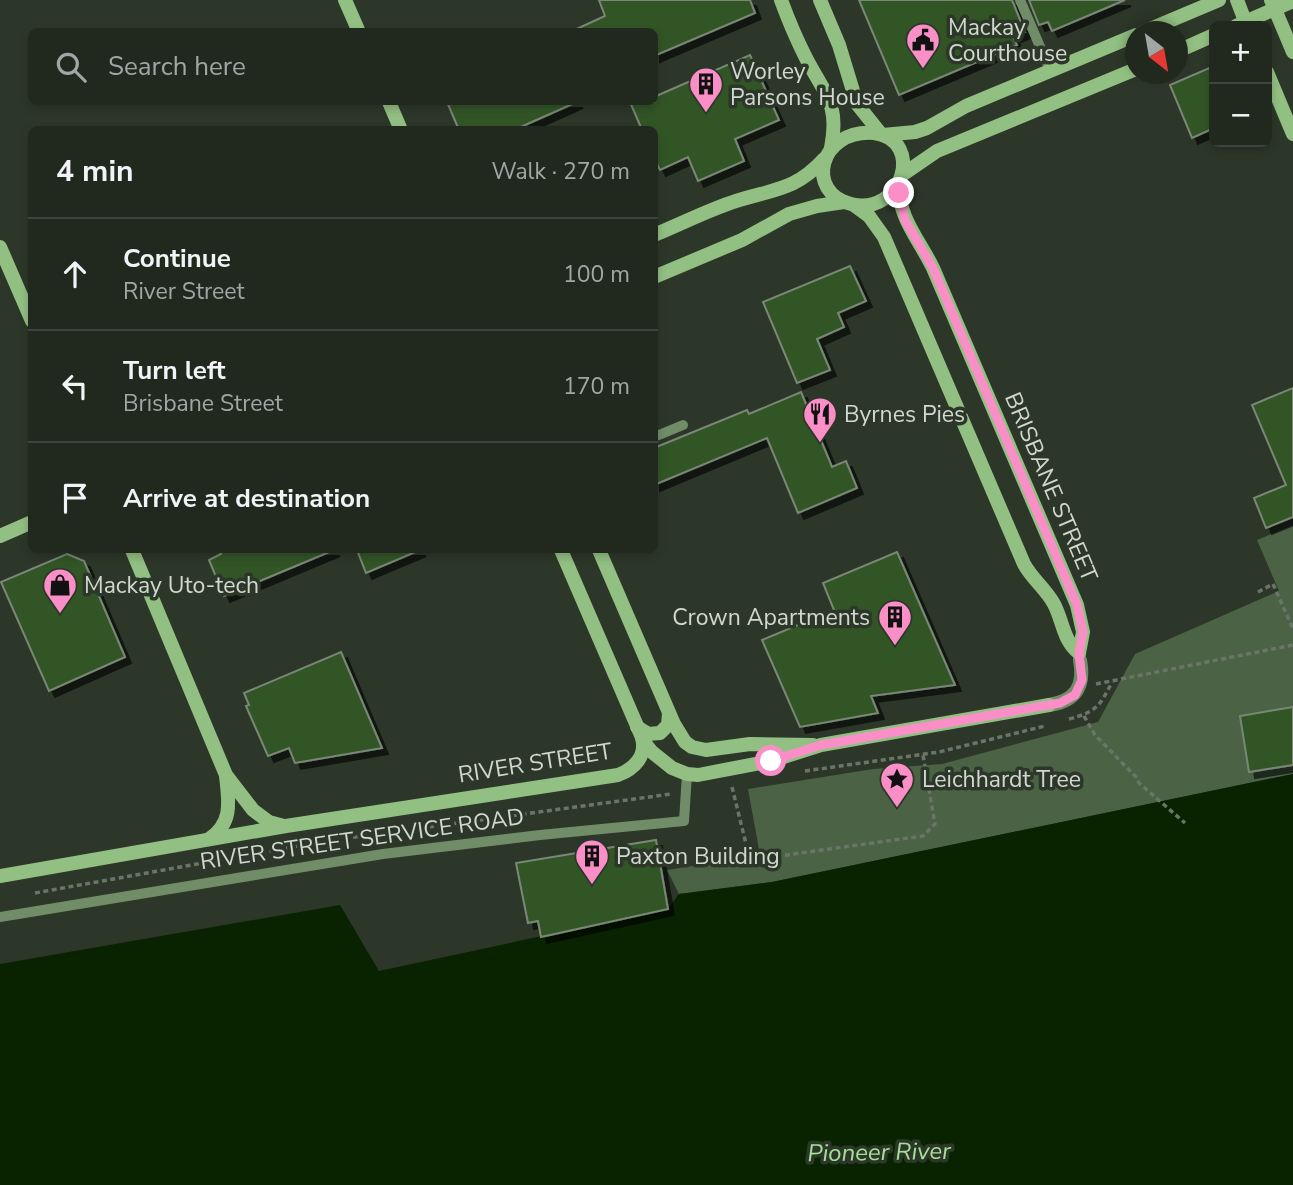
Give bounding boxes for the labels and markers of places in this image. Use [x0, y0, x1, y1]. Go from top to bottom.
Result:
place label: Mackay Courthouse [948, 12, 1067, 69]
public building icon: Mackay Courthouse [904, 21, 942, 70]
place label: Worley Parsons House [730, 56, 885, 113]
building icon: Worley Parsons House [687, 65, 725, 114]
restaurant icon: Byrnes Pies [801, 395, 839, 444]
place label: Byrnes Pies [844, 399, 965, 430]
shop icon: Mackay Uto-tech [41, 566, 79, 615]
place label: Mackay Uto-tech [84, 570, 259, 601]
building icon: Crown Apartments [876, 598, 914, 647]
place label: Crown Apartments [672, 602, 870, 633]
place icon: Leichhardt Tree [878, 760, 916, 809]
place label: Leichhardt Tree [922, 764, 1081, 795]
building icon: Paxton Building [573, 837, 611, 886]
place label: Paxton Building [616, 841, 780, 872]

